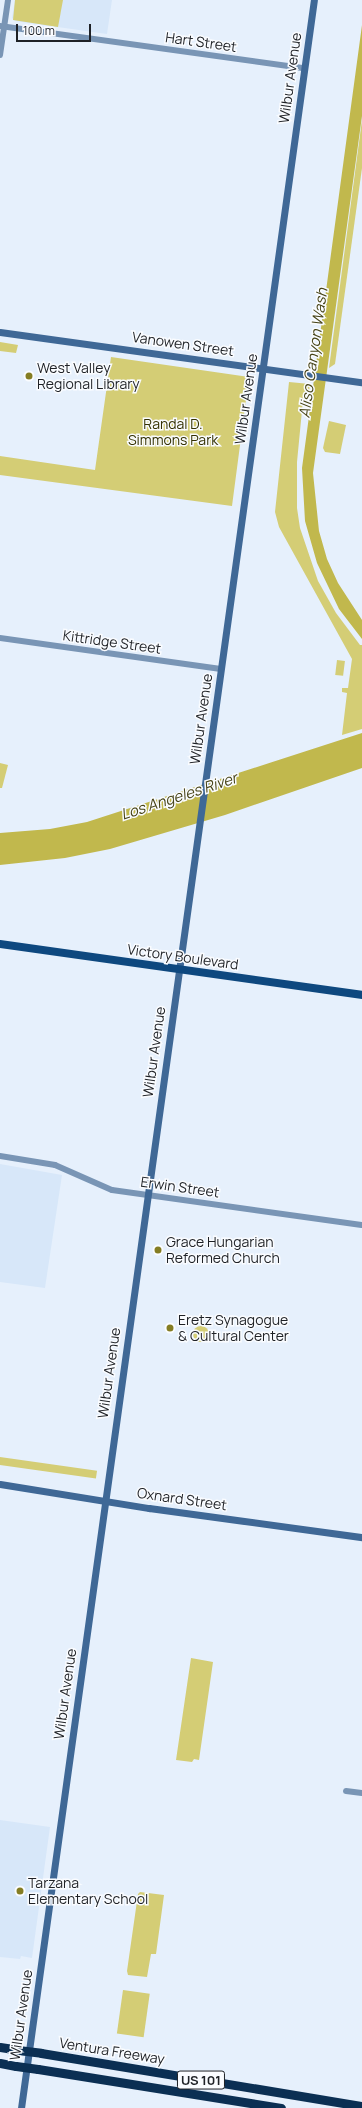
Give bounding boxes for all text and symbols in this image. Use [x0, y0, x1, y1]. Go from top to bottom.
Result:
scale bar [18, 16, 93, 42]
text: 100 m [23, 22, 55, 39]
street label: Hart Street [164, 29, 238, 55]
street label: Wilbur Avenue [275, 31, 305, 125]
water label: Aliso Canyon Wash [295, 287, 331, 419]
street label: Vanowen Street [131, 329, 235, 359]
street label: Wilbur Avenue [231, 352, 261, 446]
place label: West Valley Regional Library [37, 360, 140, 392]
marker: West Valley Regional Library [24, 371, 34, 381]
park label: Randal D. Simmons Park [128, 416, 218, 448]
street label: Kittridge Street [62, 627, 162, 657]
street label: Wilbur Avenue [186, 672, 216, 766]
water label: Los Angeles River [119, 769, 239, 823]
street label: Victory Boulevard [126, 941, 240, 973]
street label: Wilbur Avenue [139, 1005, 169, 1099]
street label: Erwin Street [140, 1173, 220, 1201]
place label: Grace Hungarian Reformed Church [166, 1234, 280, 1266]
marker: Grace Hungarian Reformed Church [153, 1245, 163, 1255]
place label: Eretz Synagogue & Cultural Center [178, 1312, 289, 1344]
marker: Eretz Synagogue & Cultural Center [165, 1323, 175, 1333]
street label: Wilbur Avenue [94, 1326, 124, 1420]
street label: Oxnard Street [136, 1484, 228, 1514]
street label: Wilbur Avenue [50, 1647, 80, 1741]
place label: Tarzana Elementary School [28, 1875, 148, 1908]
marker: Tarzana Elementary School [15, 1886, 25, 1896]
street label: Wilbur Avenue [6, 1968, 36, 2062]
street label: Ventura Freeway [58, 2034, 166, 2068]
road number: US 101 [176, 2069, 226, 2091]

